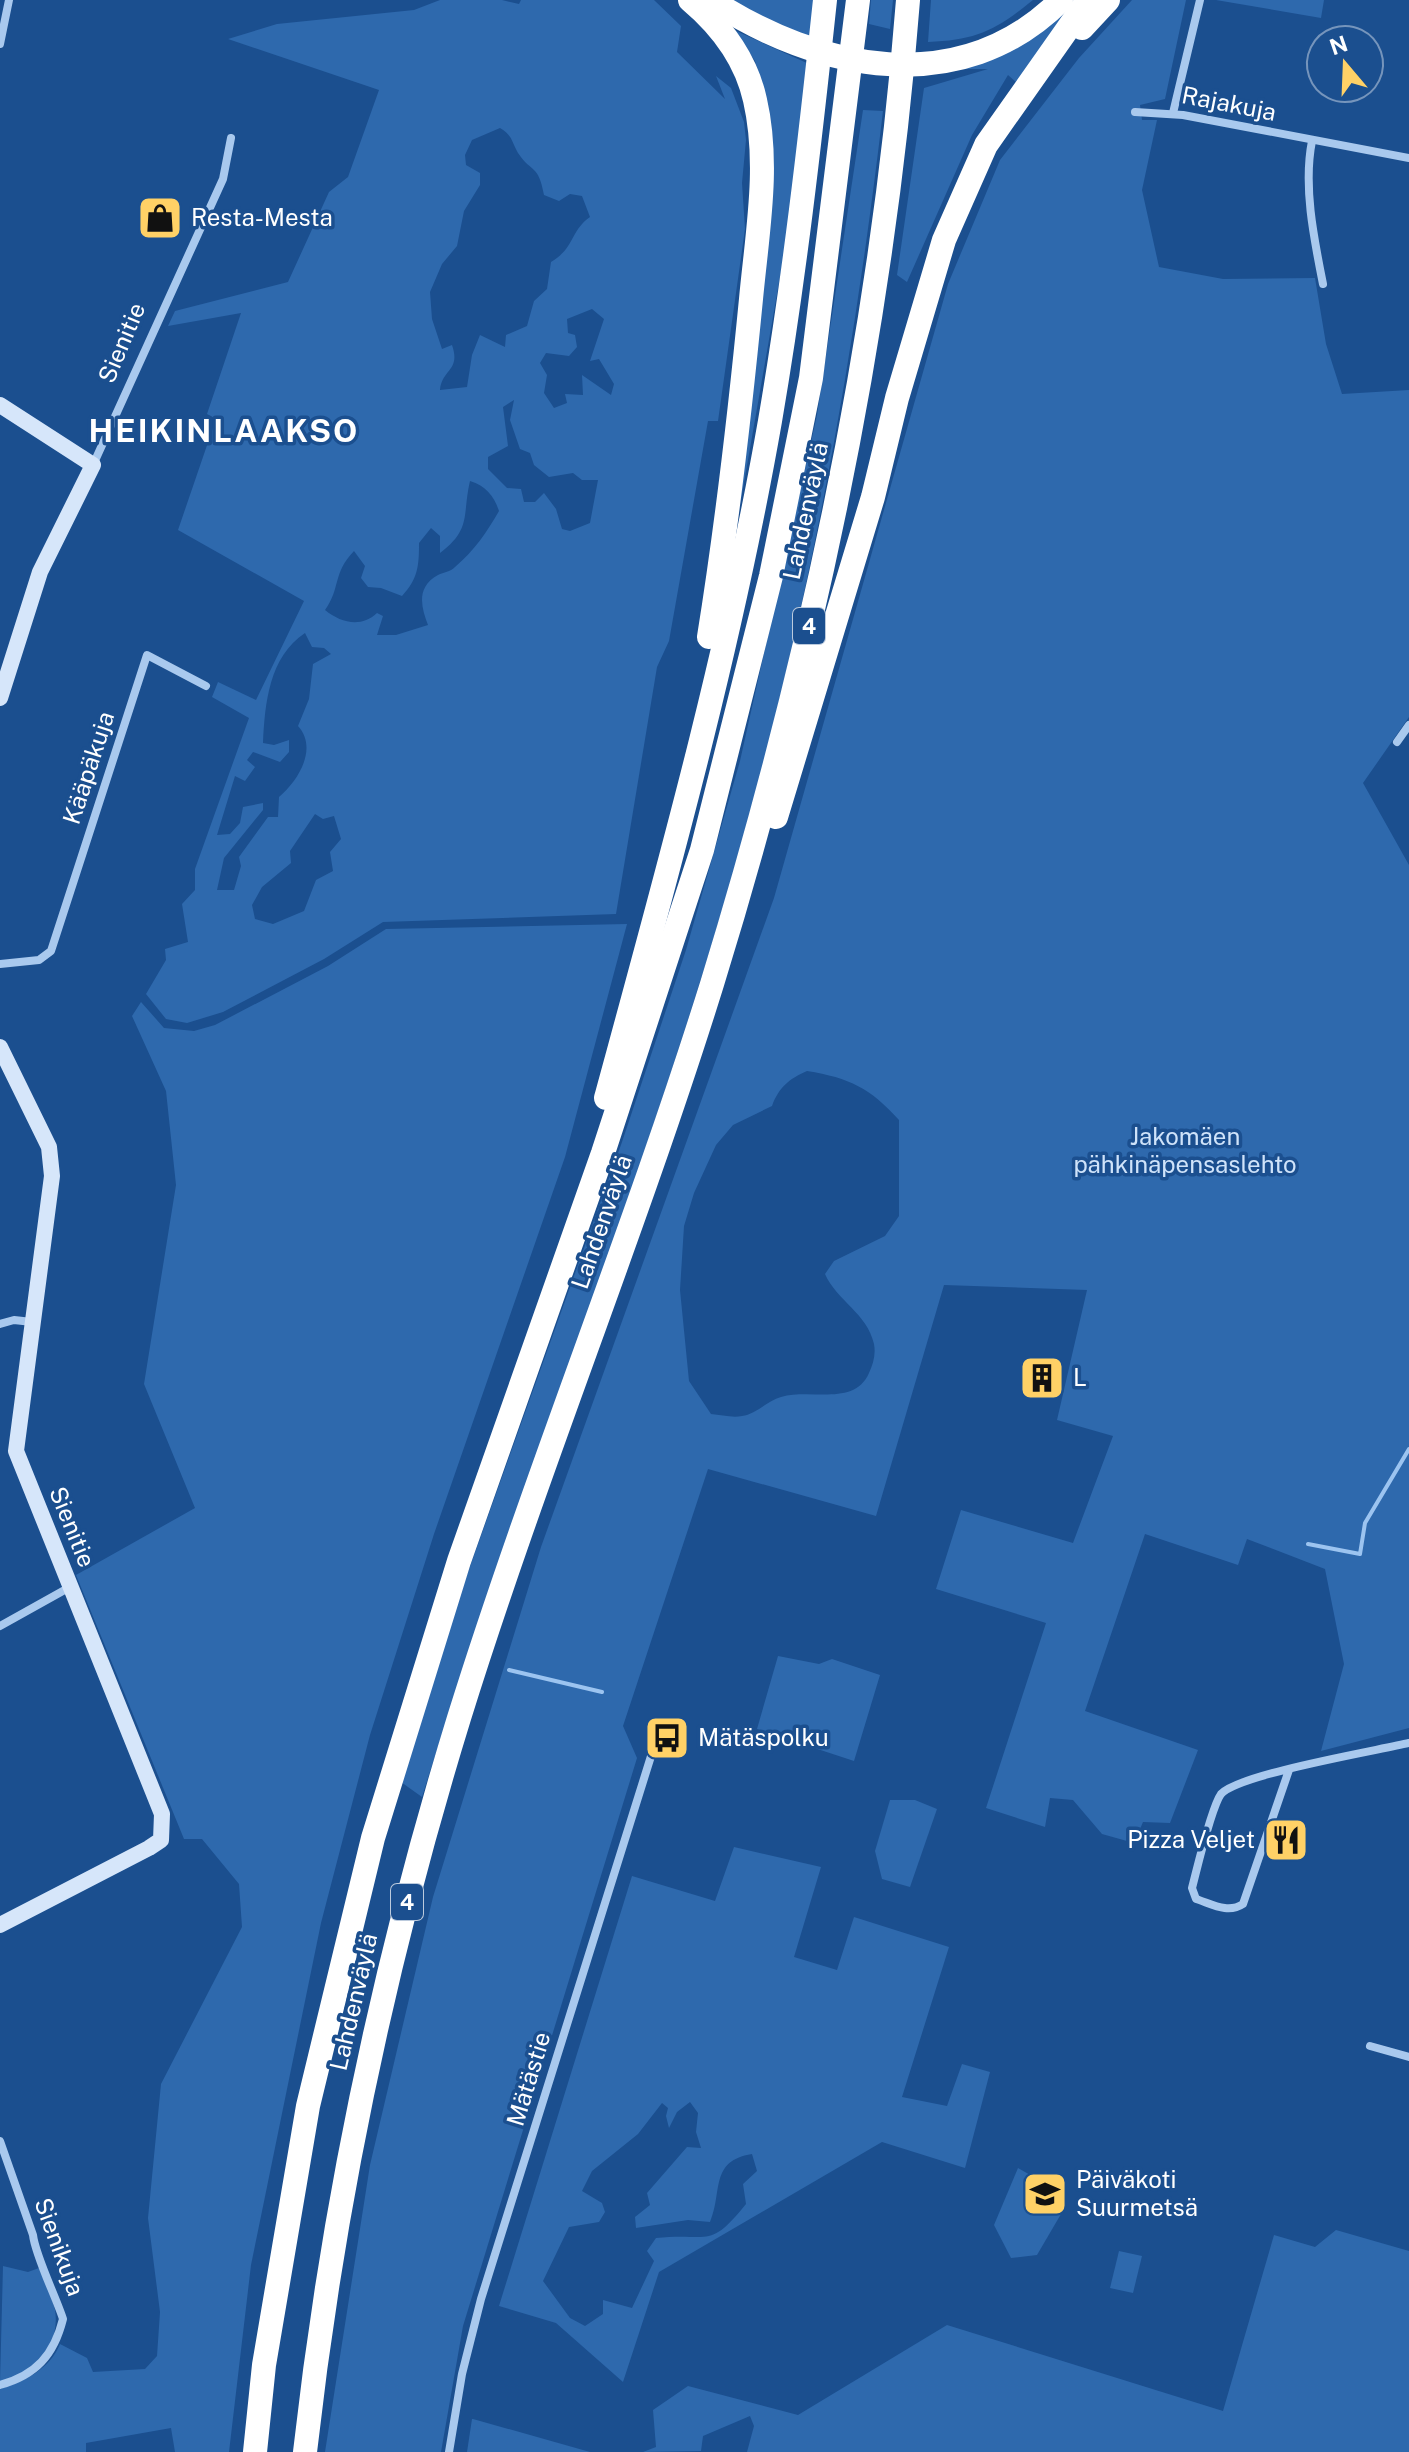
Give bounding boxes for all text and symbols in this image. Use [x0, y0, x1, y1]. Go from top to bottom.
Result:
north arrow [1305, 24, 1385, 104]
text: N [1326, 30, 1351, 60]
street label: Rajakuja [1180, 80, 1279, 126]
shop icon: Resta-Mesta [136, 194, 184, 242]
place label: Resta-Mesta [191, 203, 333, 231]
street label: Sienitie [92, 298, 150, 387]
district label: HEIKINLAAKSO [89, 412, 359, 449]
street label: Lahdenväylä [777, 439, 833, 582]
road number: 4 [793, 608, 825, 644]
street label: Kääpäkuja [57, 708, 119, 828]
park label: Jakomäen pähkinäpensaslehto [1073, 1122, 1297, 1178]
street label: Lahdenväylä [565, 1151, 637, 1292]
building icon: L [1018, 1354, 1066, 1402]
place label: L [1073, 1363, 1087, 1391]
street label: Sienitie [44, 1482, 102, 1571]
bus stop icon: Mätäspolku [643, 1714, 691, 1762]
place label: Mätäspolku [698, 1723, 829, 1751]
restaurant icon: Pizza Veljet [1262, 1816, 1310, 1864]
place label: Pizza Veljet [1127, 1825, 1255, 1853]
road number: 4 [391, 1884, 423, 1920]
street label: Lahdenväylä [324, 1930, 382, 2073]
street label: Mätästie [500, 2028, 556, 2129]
place label: Päiväkoti Suurmetsä [1076, 2165, 1198, 2221]
school or university icon: Päiväkoti Suurmetsä [1021, 2170, 1069, 2218]
street label: Sienikuja [29, 2194, 91, 2299]

